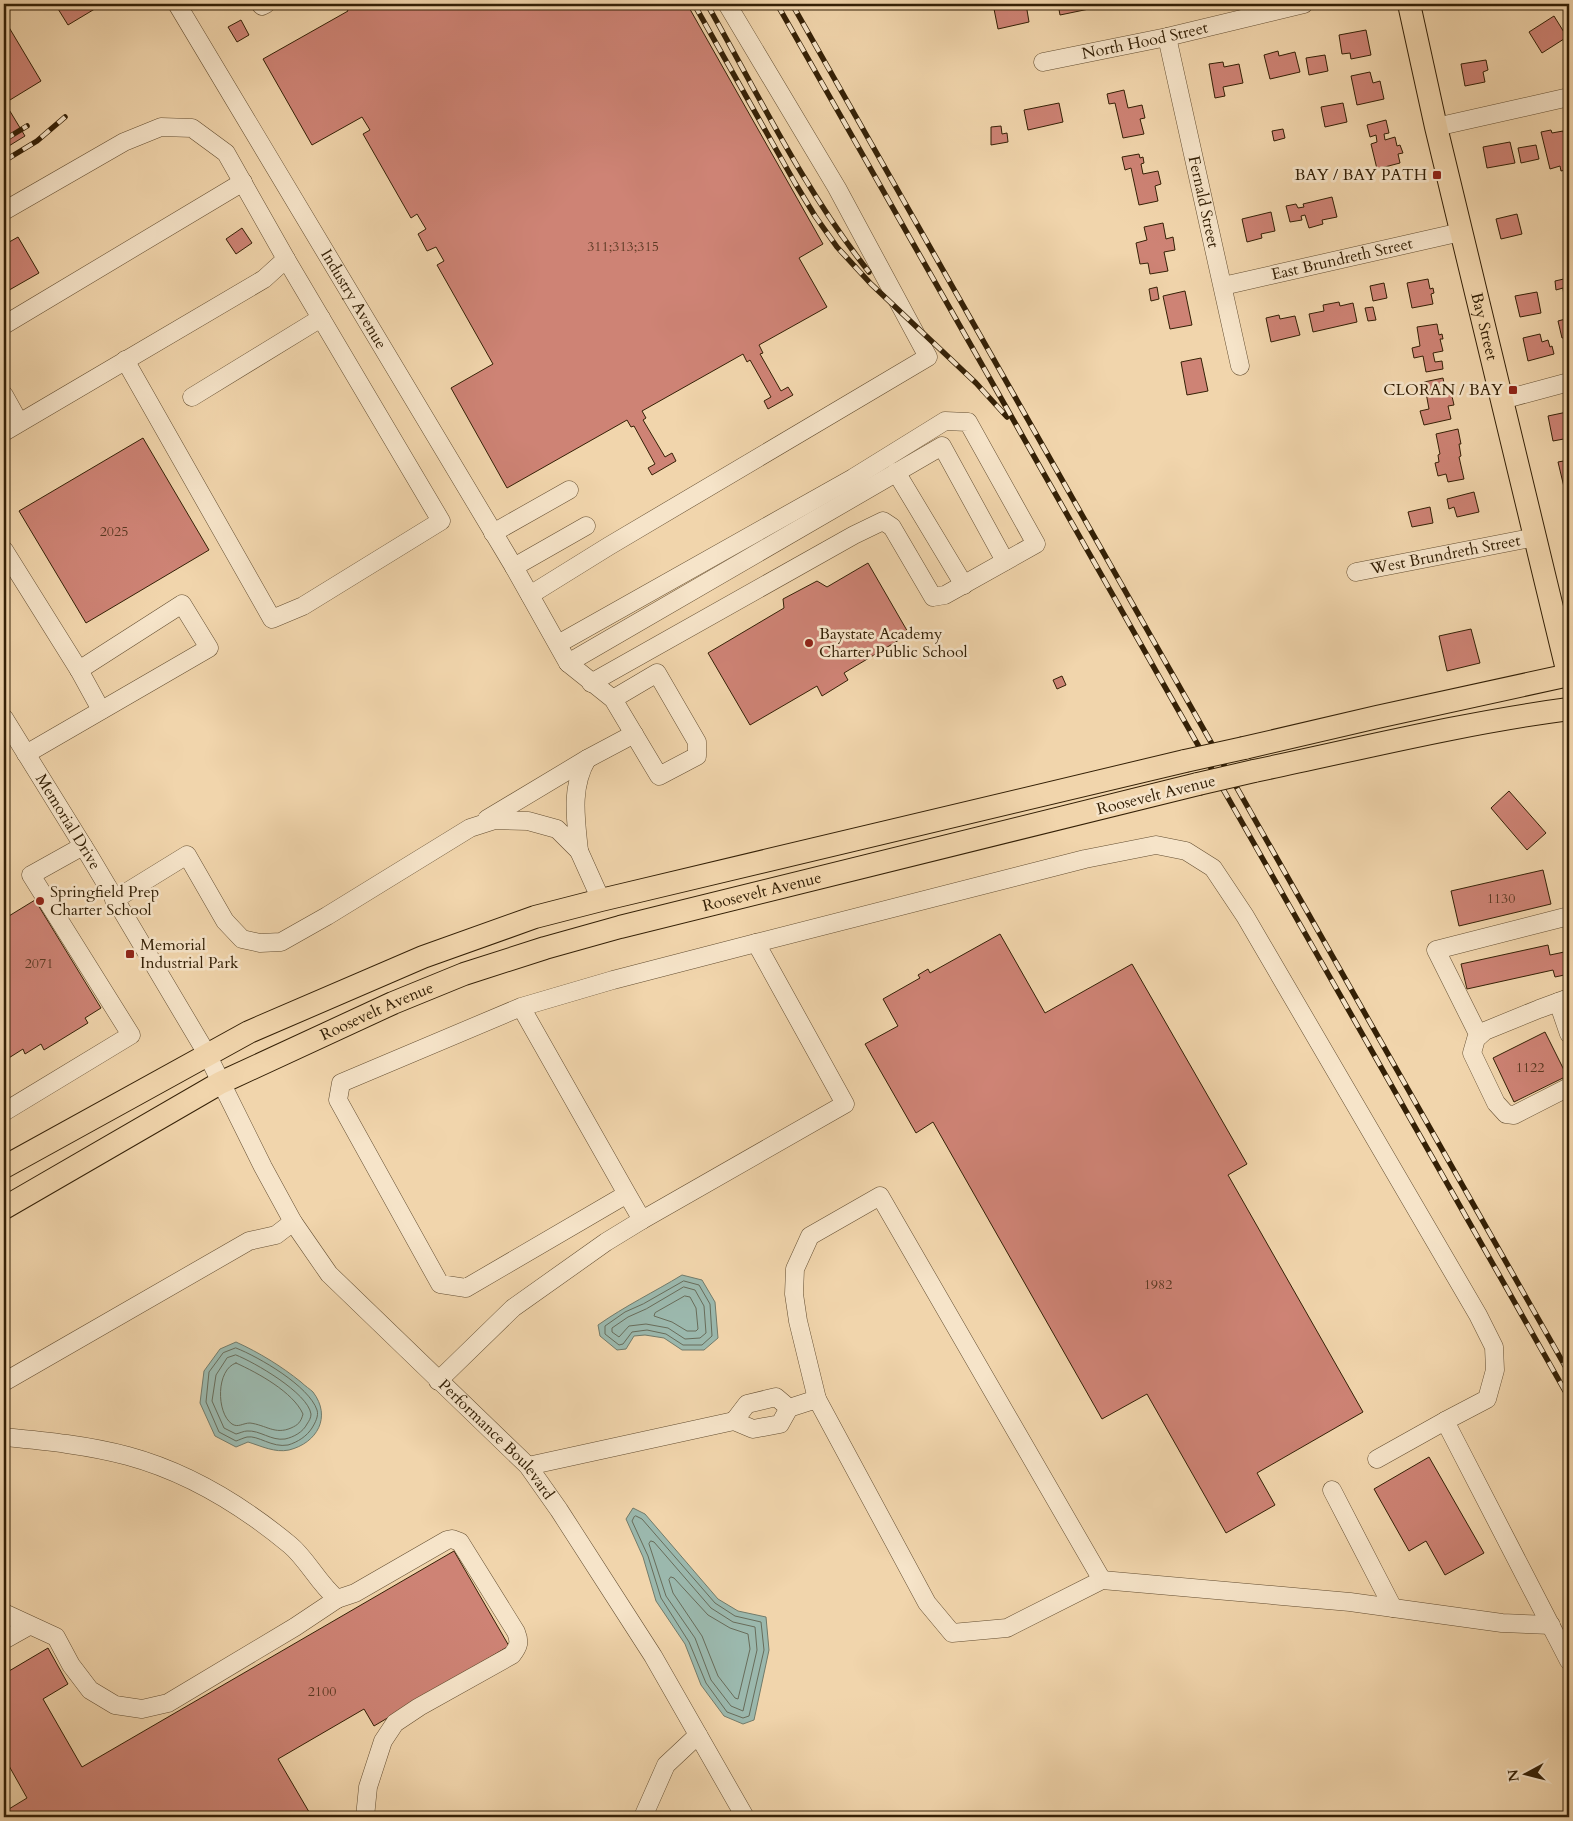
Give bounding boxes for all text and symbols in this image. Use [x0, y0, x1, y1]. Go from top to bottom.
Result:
street label: North Hood Street [1080, 17, 1210, 65]
street label: Fernald Street [1183, 154, 1224, 250]
place label: BAY / BAY PATH [1295, 164, 1427, 186]
marker: BAY / BAY PATH [1431, 169, 1443, 181]
street label: East Brundreth Street [1269, 232, 1415, 286]
house number: 311;313;315 [587, 237, 659, 256]
street label: Industry Avenue [315, 245, 392, 353]
street label: Bay Street [1465, 290, 1503, 362]
place label: CLORAN / BAY [1383, 379, 1503, 401]
marker: CLORAN / BAY [1507, 384, 1519, 396]
house number: 2025 [100, 522, 128, 541]
street label: West Brundreth Street [1367, 529, 1522, 580]
place label: Baystate Academy Charter Public School [819, 623, 968, 663]
marker: Baystate Academy Charter Public School [803, 637, 815, 649]
street label: Memorial Drive [30, 770, 106, 874]
street label: Roosevelt Avenue [1094, 770, 1218, 820]
street label: Roosevelt Avenue [700, 867, 824, 917]
place label: Springfield Prep Charter School [50, 881, 159, 921]
house number: 1130 [1487, 889, 1515, 908]
marker: Springfield Prep Charter School [34, 895, 46, 907]
place label: Memorial Industrial Park [140, 934, 239, 974]
marker: Memorial Industrial Park [124, 948, 136, 960]
house number: 2071 [25, 954, 53, 973]
street label: Roosevelt Avenue [317, 977, 437, 1046]
house number: 1122 [1516, 1058, 1544, 1077]
house number: 1982 [1144, 1275, 1172, 1294]
street label: Performance Boulevard [433, 1374, 559, 1504]
house number: 2100 [308, 1682, 336, 1701]
north arrow [1500, 1748, 1550, 1798]
text: N [1503, 1768, 1524, 1783]

